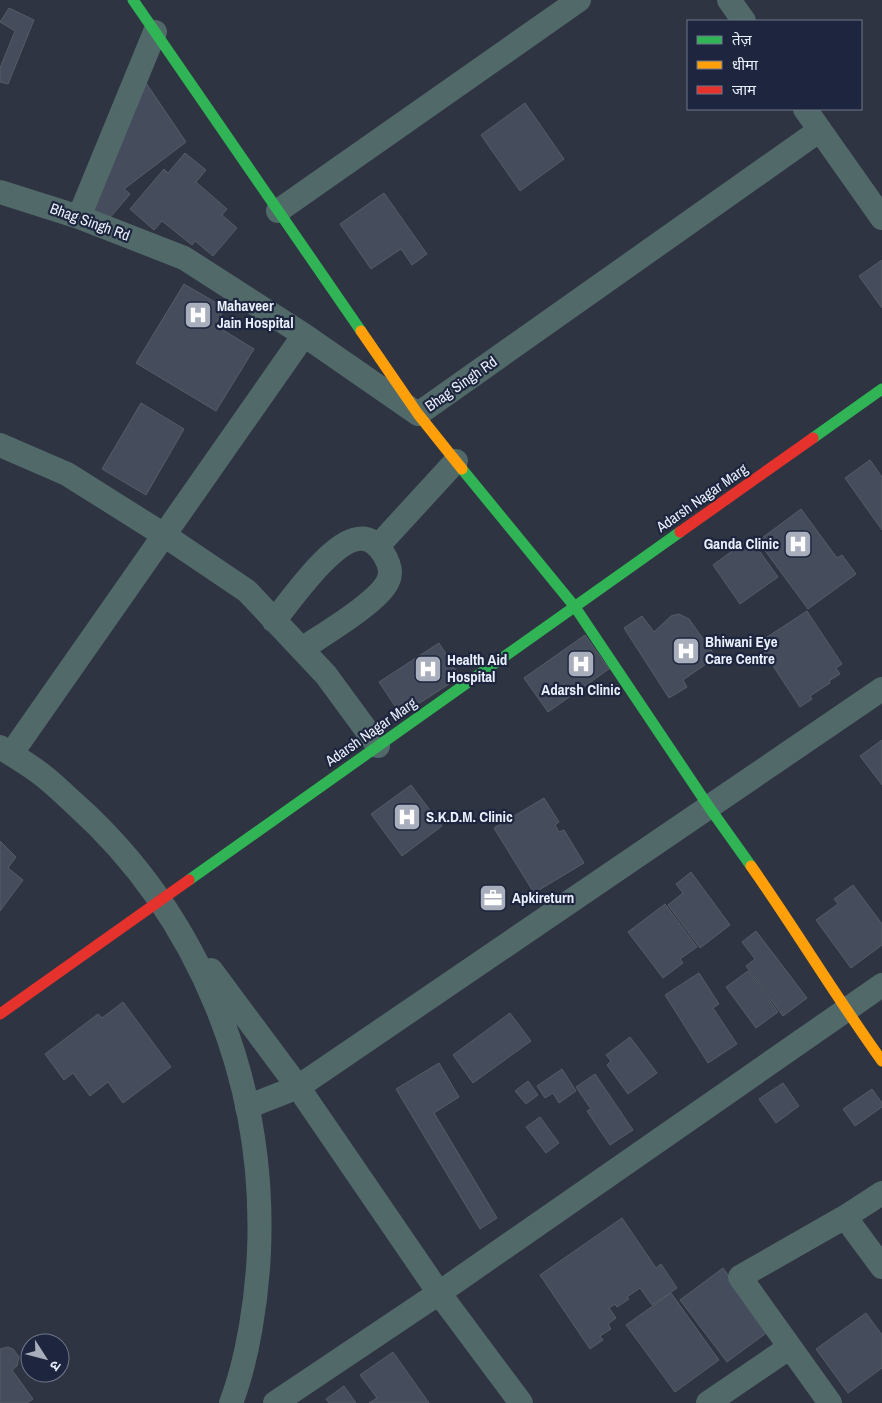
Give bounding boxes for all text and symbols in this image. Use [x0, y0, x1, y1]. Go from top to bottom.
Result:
legend [687, 20, 862, 110]
text: तेज़ [732, 29, 753, 50]
text: धीमा [732, 54, 759, 75]
text: जाम [732, 79, 757, 100]
street label: Bhag Singh Rd [47, 197, 133, 246]
place label: Mahaveer Jain Hospital [217, 295, 294, 333]
hospital icon: Mahaveer Jain Hospital [183, 300, 213, 330]
street label: Bhag Singh Rd [421, 351, 501, 416]
street label: Adarsh Nagar Marg [651, 458, 752, 538]
hospital icon: Ganda Clinic [783, 529, 813, 559]
place label: Ganda Clinic [704, 533, 779, 554]
place label: Bhiwani Eye Care Centre [705, 631, 778, 669]
hospital icon: Bhiwani Eye Care Centre [671, 636, 701, 666]
place label: Health Aid Hospital [447, 649, 507, 687]
hospital icon: Adarsh Clinic [566, 649, 596, 679]
hospital icon: Health Aid Hospital [413, 654, 443, 684]
place label: Adarsh Clinic [541, 679, 621, 700]
street label: Adarsh Nagar Marg [320, 692, 421, 772]
hospital icon: S.K.D.M. Clinic [392, 802, 422, 832]
place label: S.K.D.M. Clinic [426, 806, 513, 827]
office icon: Apkireturn [478, 883, 508, 913]
place label: Apkireturn [512, 887, 574, 908]
north arrow [20, 1333, 70, 1383]
text: उ [45, 1357, 65, 1375]

